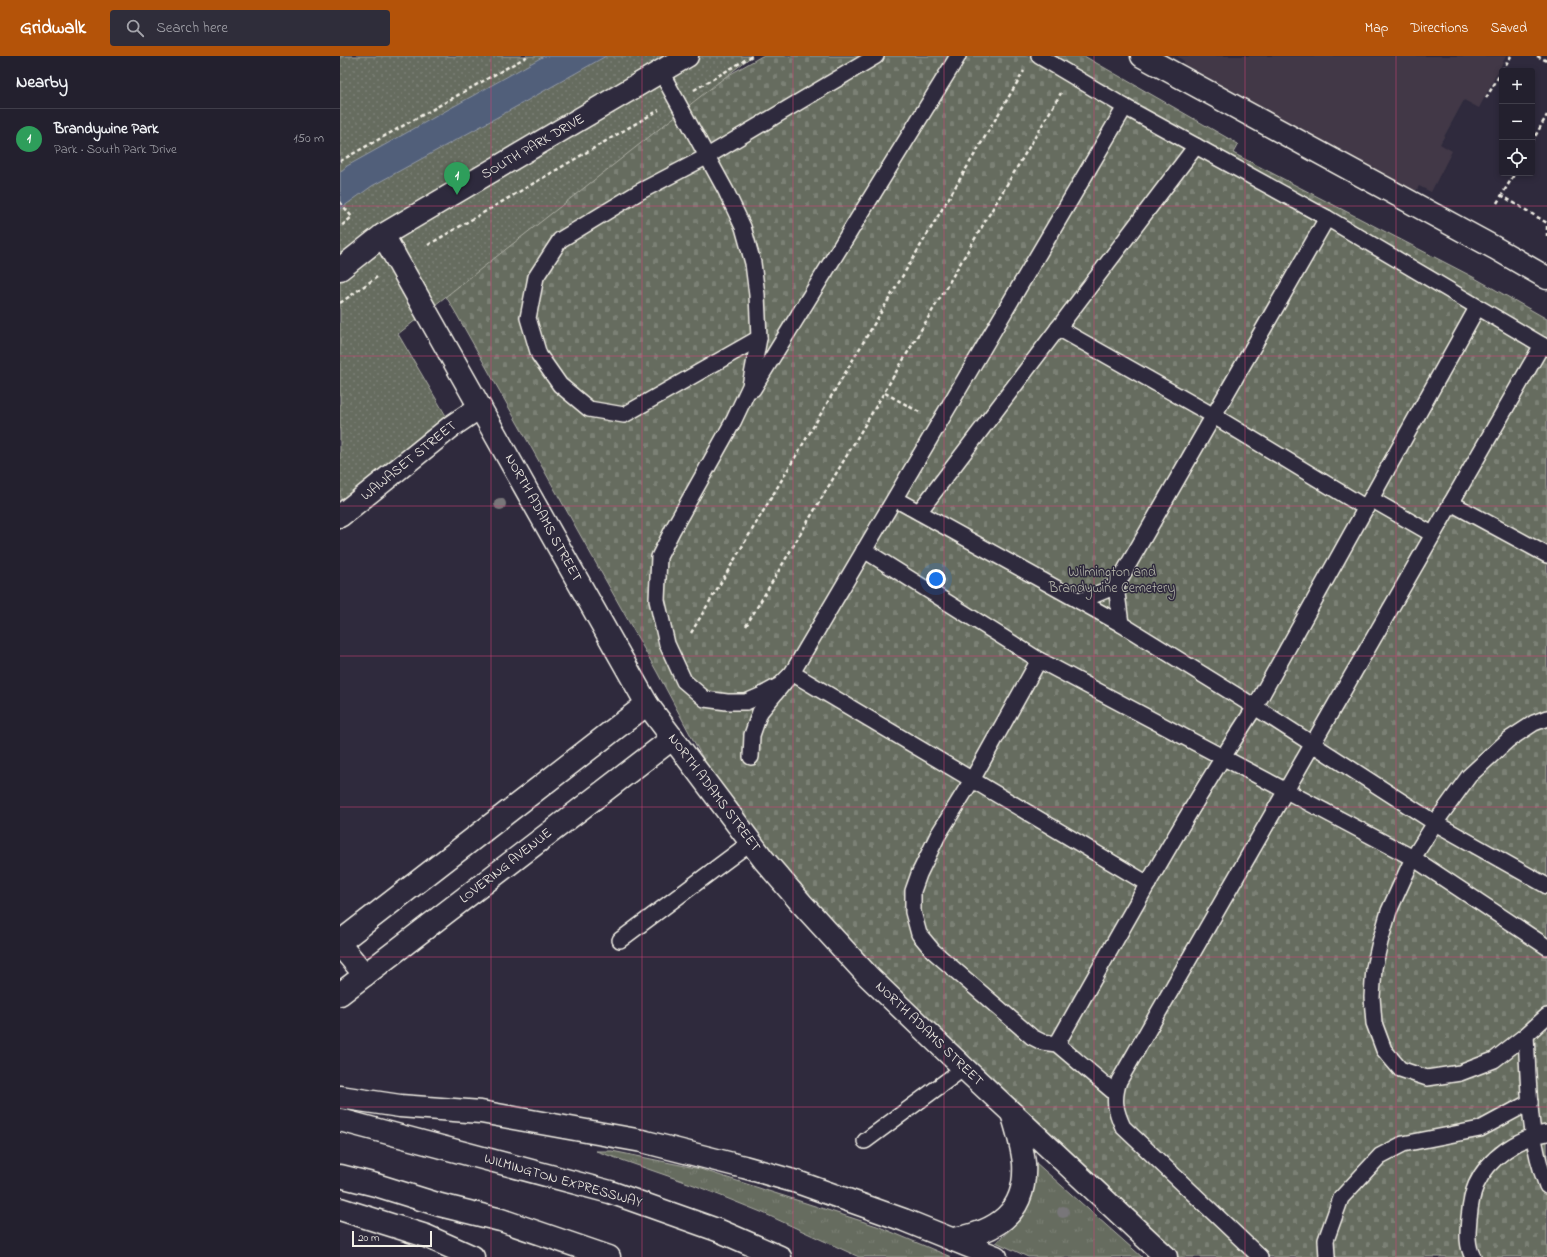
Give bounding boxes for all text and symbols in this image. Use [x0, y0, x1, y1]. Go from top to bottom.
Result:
search box [110, 10, 390, 46]
text: Gridwalk [20, 15, 86, 42]
icon: search [124, 17, 146, 39]
text: Search here [156, 17, 228, 39]
text: Map [1365, 18, 1388, 39]
text: Directions [1410, 18, 1468, 39]
text: Saved [1490, 18, 1527, 39]
map controls [1499, 68, 1535, 176]
button: + [1499, 68, 1535, 104]
text: Nearby [16, 70, 68, 95]
button: − [1499, 104, 1535, 140]
street label: SOUTH PARK DRIVE [477, 109, 589, 185]
text: Brandywine Park [54, 118, 159, 140]
text: 1 [27, 129, 31, 148]
text: 150 m [293, 129, 324, 148]
text: Park · South Park Drive [54, 140, 177, 159]
button: locate [1499, 140, 1535, 176]
pin: 1 [444, 162, 470, 195]
street label: WAWASET STREET [357, 416, 461, 506]
street label: NORTH ADAMS STREET [499, 450, 587, 586]
park label: Wilmington and Brandywine Cemetery [1048, 562, 1175, 600]
your location [926, 569, 946, 589]
street label: NORTH ADAMS STREET [662, 729, 766, 857]
street label: LOVERING AVENUE [455, 823, 557, 909]
street label: NORTH ADAMS STREET [870, 977, 988, 1091]
street label: WILMINGTON EXPRESSWAY [482, 1148, 645, 1214]
scale bar [352, 1229, 432, 1248]
text: 20 m [358, 1230, 380, 1246]

